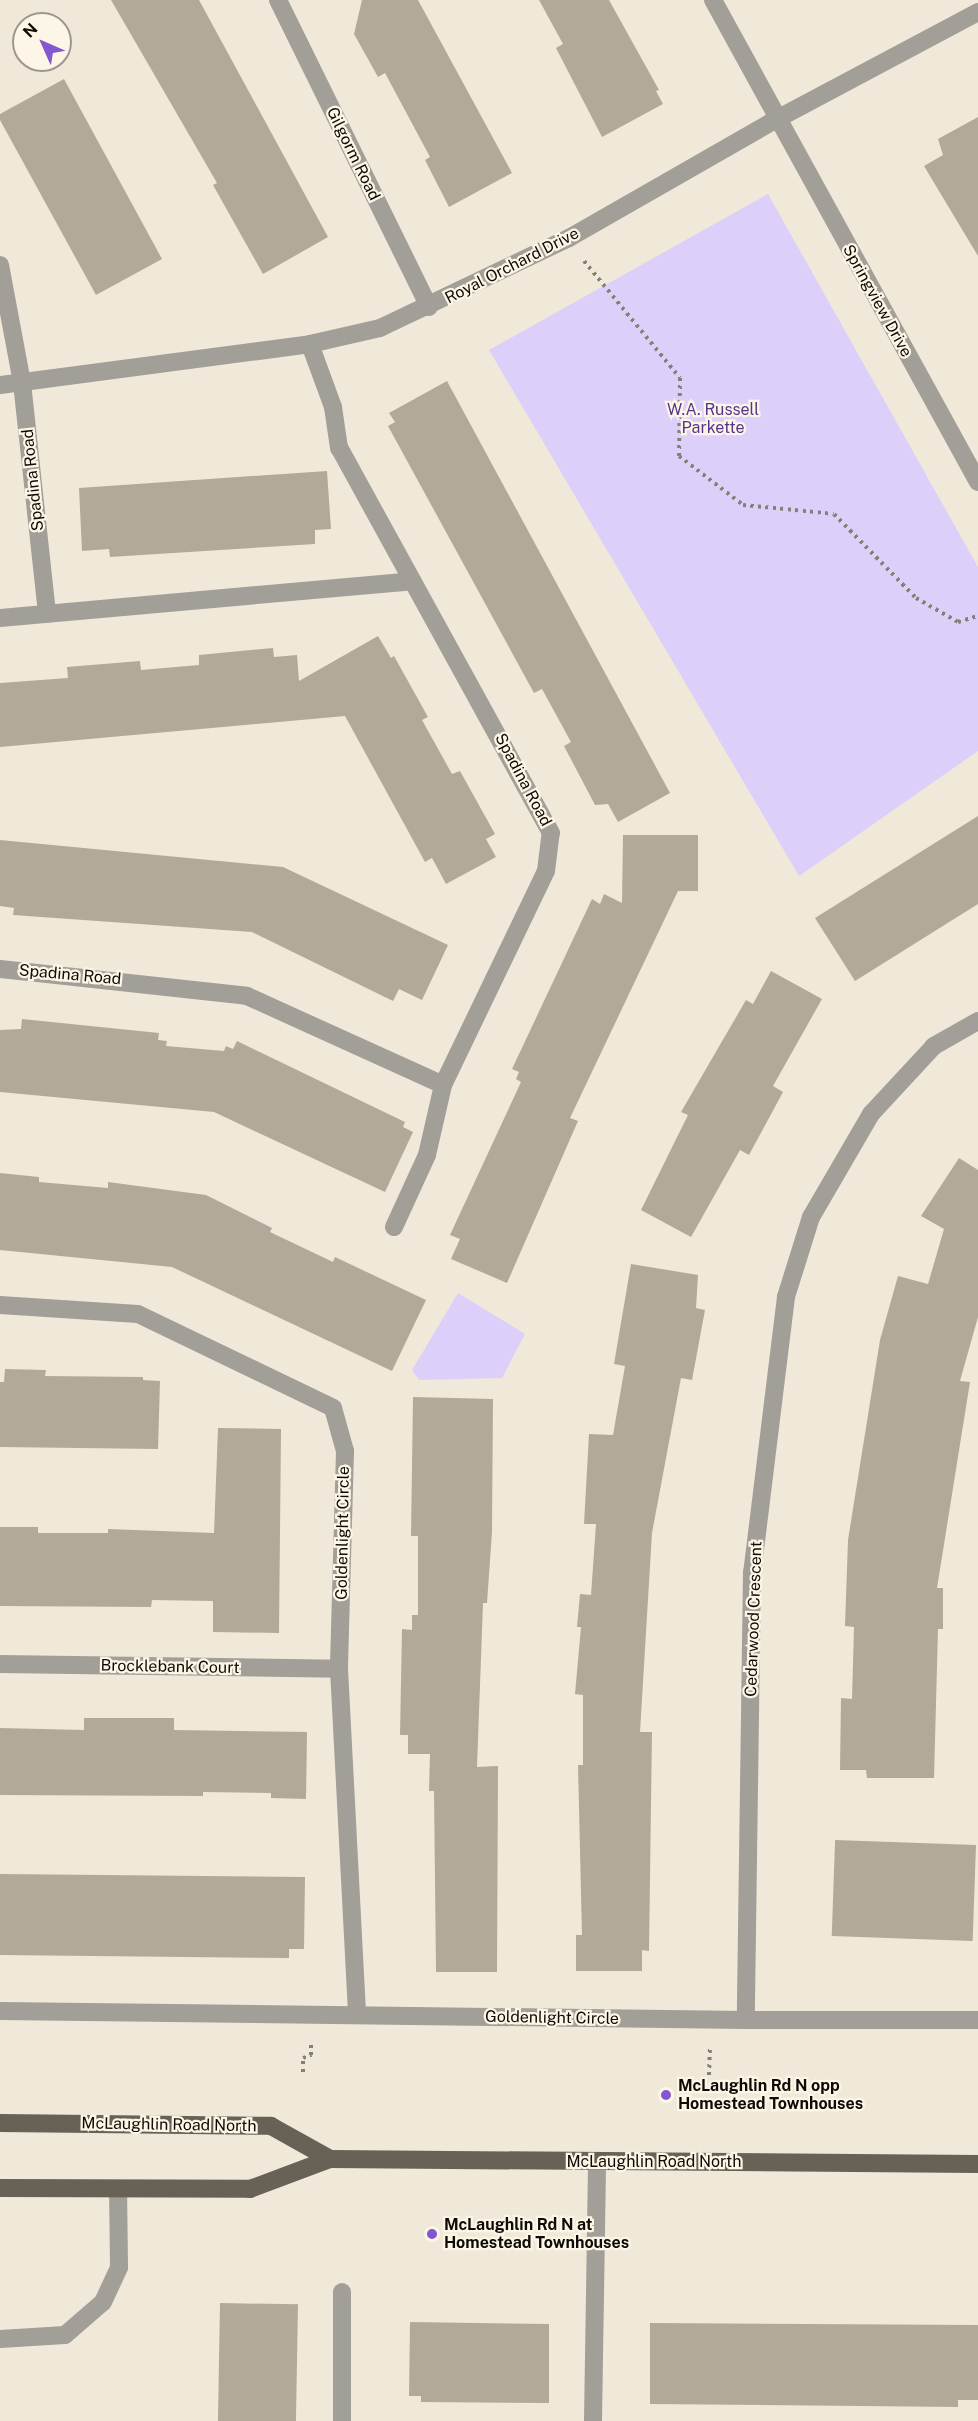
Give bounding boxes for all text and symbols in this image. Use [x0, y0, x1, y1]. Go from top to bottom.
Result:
north arrow [12, 12, 72, 72]
text: N [19, 19, 41, 41]
street label: Gilgorm Road [322, 104, 384, 204]
street label: Royal Orchard Drive [442, 224, 582, 308]
street label: Springview Drive [838, 242, 916, 360]
park label: W.A. Russell Parkette [667, 400, 759, 438]
street label: Spadina Road [18, 428, 48, 532]
street label: Spadina Road [490, 730, 556, 830]
street label: Spadina Road [18, 961, 122, 989]
street label: Goldenlight Circle [332, 1466, 354, 1600]
street label: Cedarwood Crescent [742, 1541, 766, 1697]
street label: Brocklebank Court [100, 1656, 240, 1678]
street label: Goldenlight Circle [485, 2007, 619, 2029]
place label: McLaughlin Rd N opp Homestead Townhouses [678, 2076, 863, 2114]
marker: McLaughlin Rd N opp Homestead Townhouses [659, 2088, 673, 2102]
street label: McLaughlin Road North [81, 2114, 257, 2136]
street label: McLaughlin Road North [566, 2152, 742, 2172]
place label: McLaughlin Rd N at Homestead Townhouses [444, 2215, 629, 2253]
marker: McLaughlin Rd N at Homestead Townhouses [425, 2227, 439, 2241]

